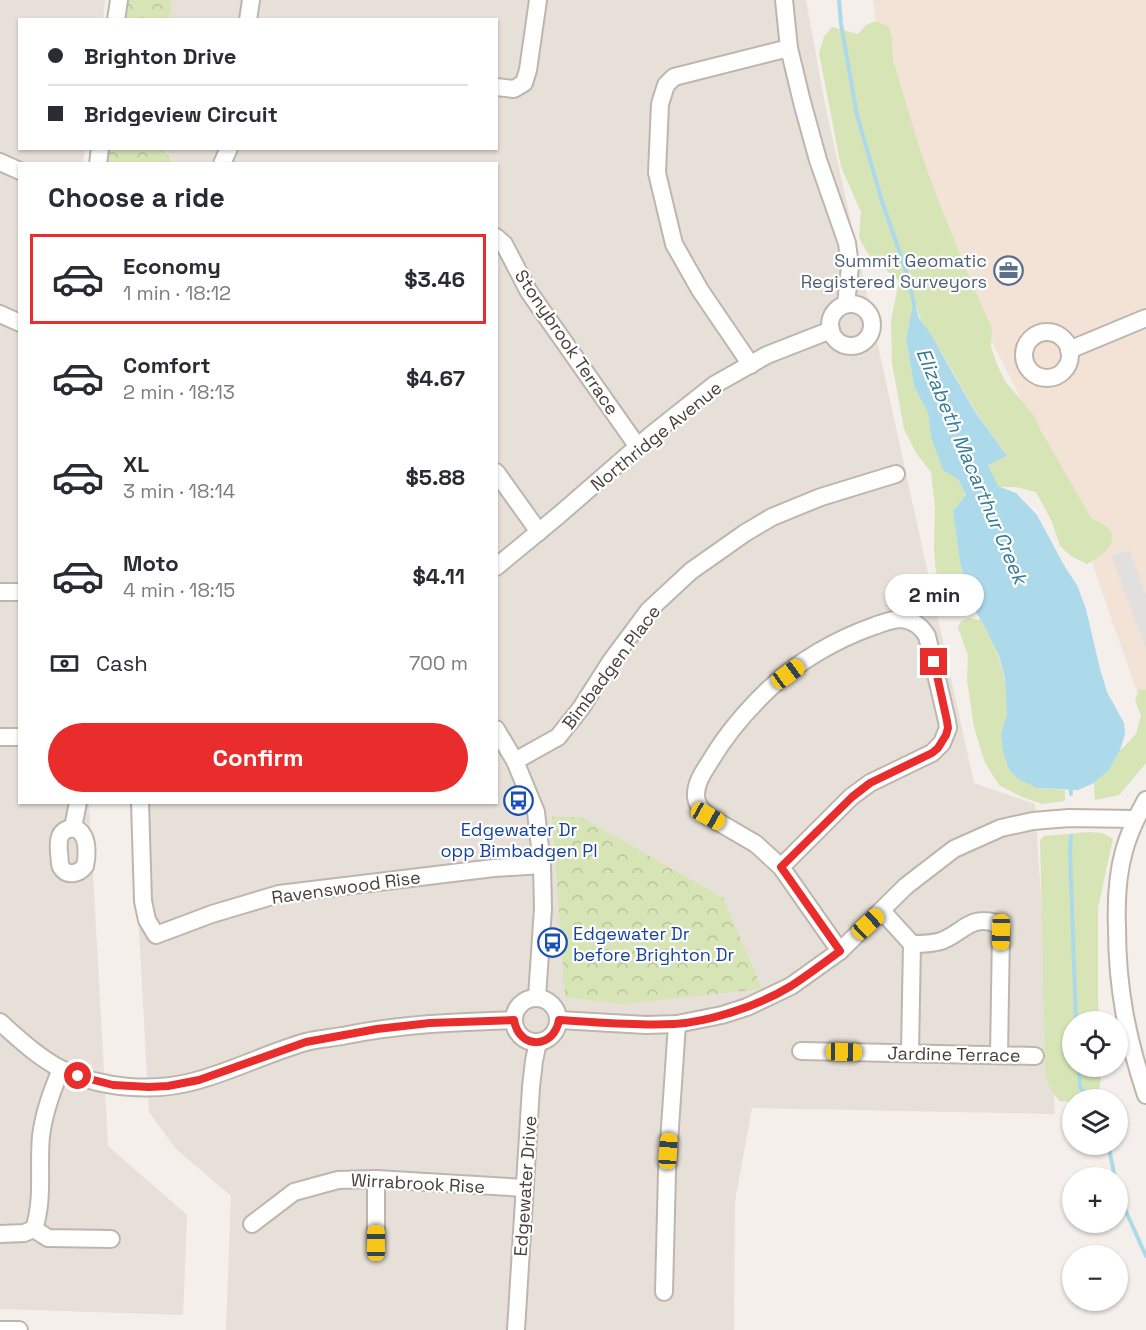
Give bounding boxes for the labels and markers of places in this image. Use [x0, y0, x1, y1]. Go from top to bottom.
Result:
place label: Summit Geomatic Registered Surveyors [801, 249, 987, 293]
office icon: Summit Geomatic Registered Surveyors [992, 254, 1024, 286]
bus stop icon: Edgewater Dr opp Bimbadgen Pl [503, 784, 535, 816]
place label: Edgewater Dr opp Bimbadgen Pl [440, 818, 598, 862]
place label: Edgewater Dr before Brighton Dr [573, 922, 734, 966]
bus stop icon: Edgewater Dr before Brighton Dr [536, 927, 568, 959]

